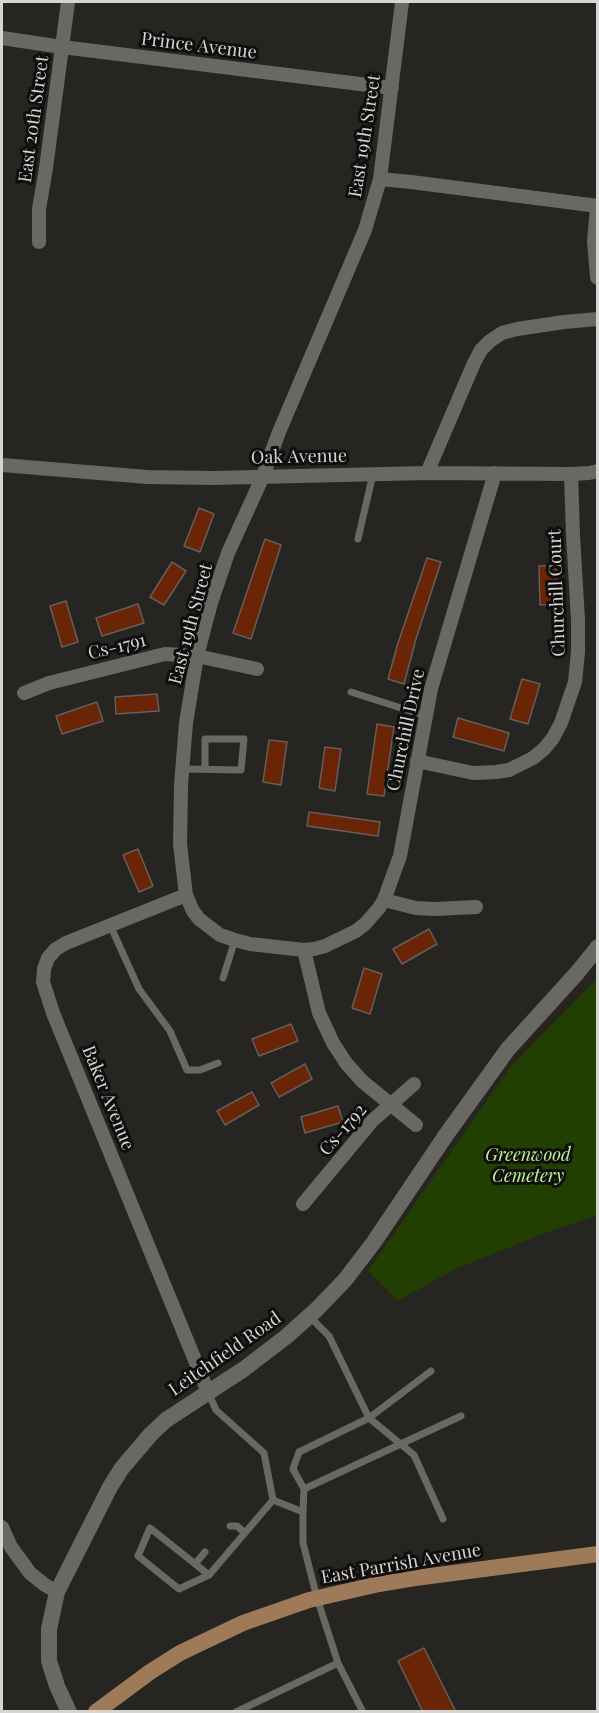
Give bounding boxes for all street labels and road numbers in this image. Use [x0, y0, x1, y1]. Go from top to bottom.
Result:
street label: Prince Avenue [140, 28, 258, 64]
street label: East 20th Street [14, 54, 54, 184]
street label: East 19th Street [345, 73, 385, 199]
street label: Oak Avenue [251, 445, 347, 469]
street label: Churchill Court [544, 529, 570, 657]
street label: East 19th Street [164, 561, 218, 687]
street label: Cs-1791 [86, 629, 148, 665]
street label: Churchill Drive [382, 667, 430, 793]
street label: Baker Avenue [77, 1043, 139, 1153]
street label: Cs-1792 [315, 1100, 371, 1160]
street label: Leitchfield Road [165, 1307, 285, 1401]
street label: East Parrish Avenue [319, 1539, 483, 1589]

